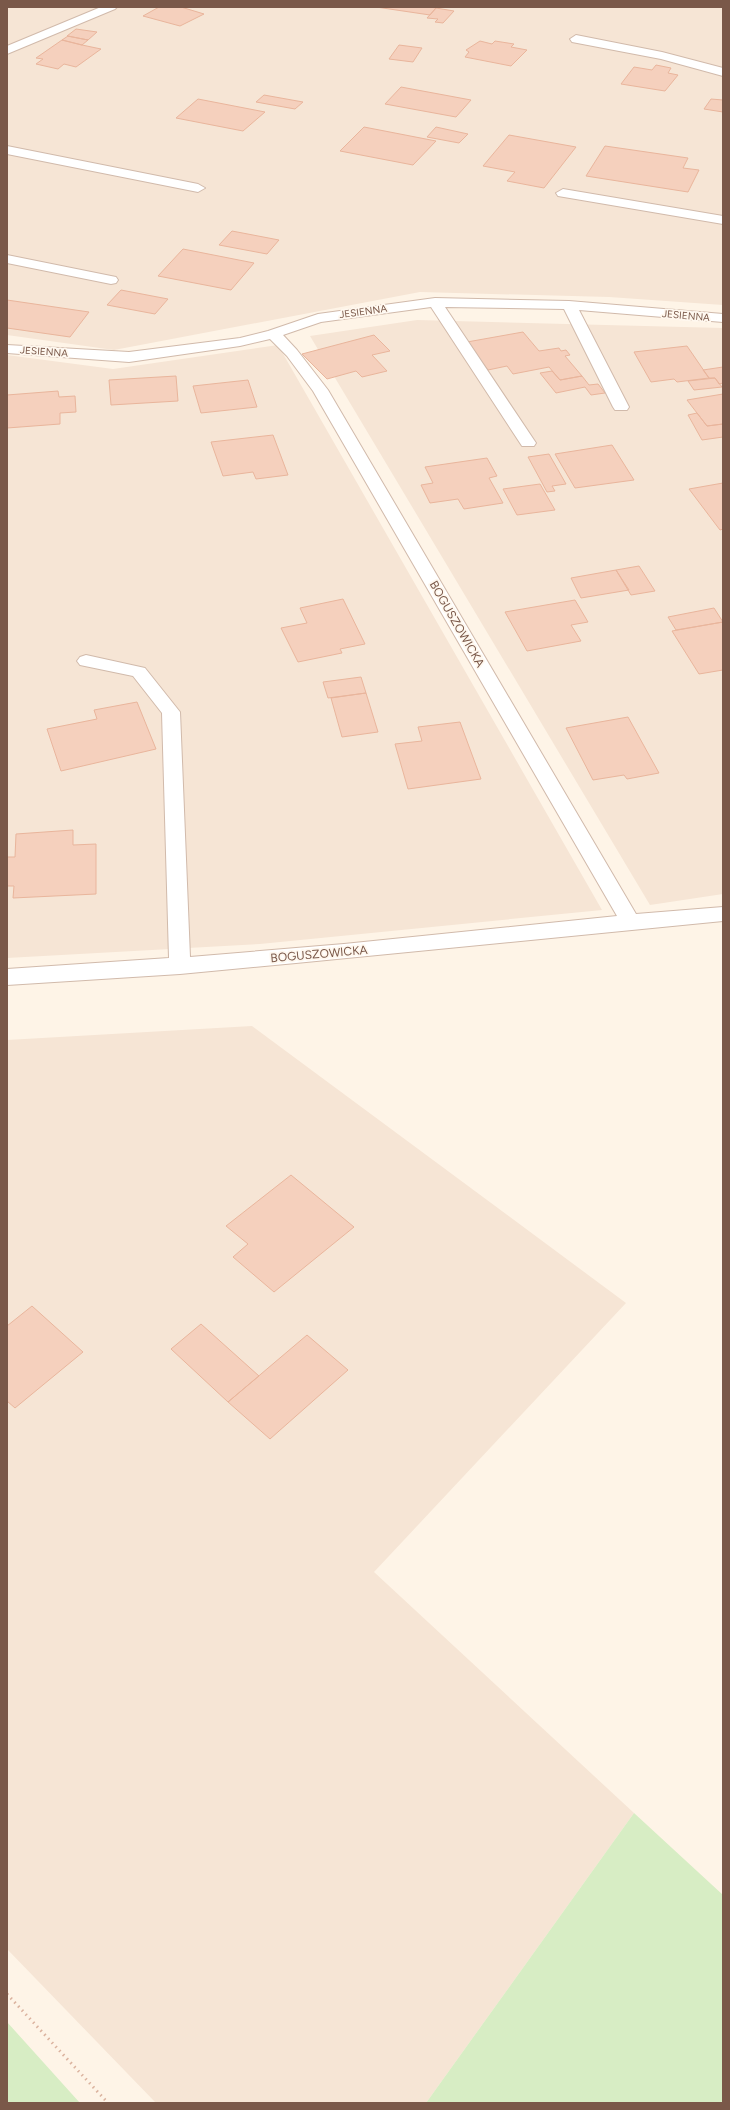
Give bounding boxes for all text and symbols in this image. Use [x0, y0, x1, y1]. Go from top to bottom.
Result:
street label: JESIENNA [338, 302, 388, 321]
street label: JESIENNA [661, 307, 711, 324]
street label: JESIENNA [20, 343, 69, 360]
street label: BOGUSZOWICKA [427, 578, 487, 670]
street label: BOGUSZOWICKA [270, 943, 368, 965]

